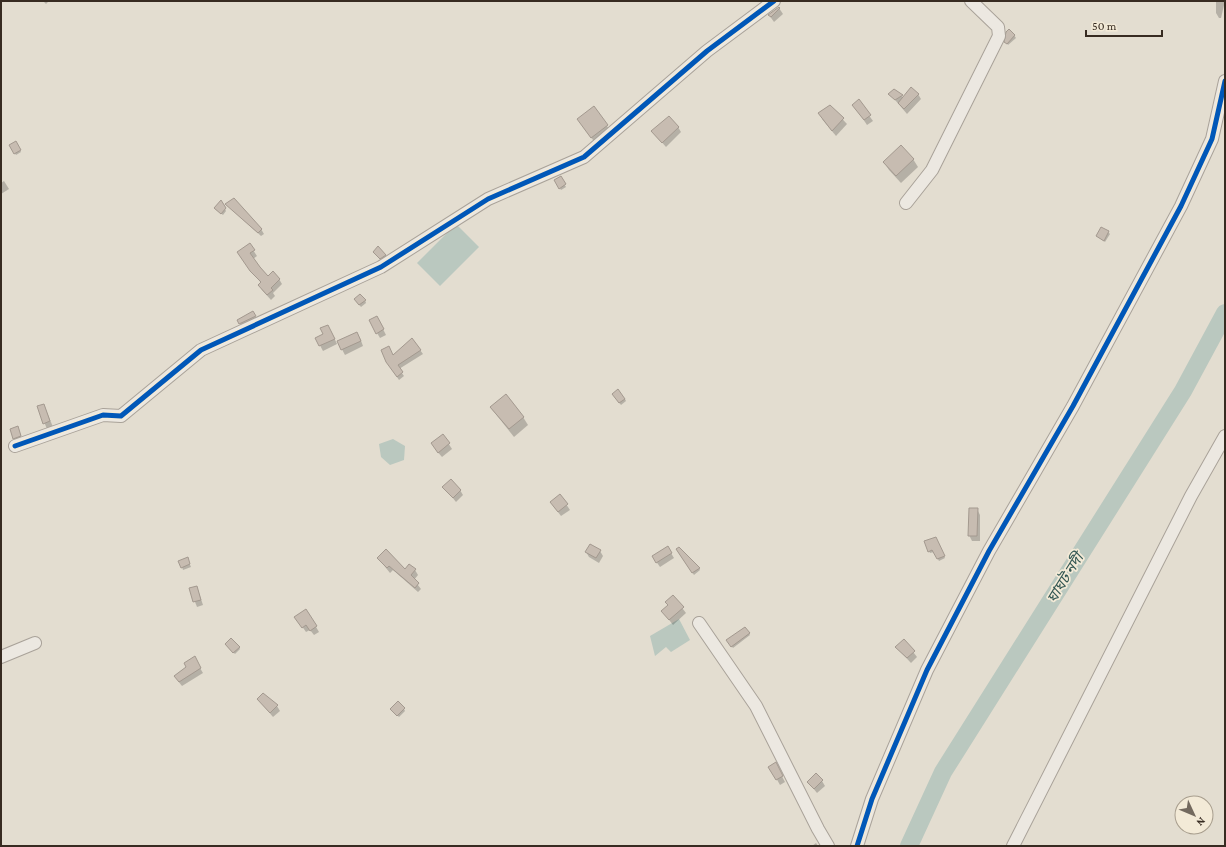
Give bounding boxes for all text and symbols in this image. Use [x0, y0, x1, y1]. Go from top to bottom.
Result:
scale bar [1086, 12, 1162, 38]
text: 50 m [1092, 19, 1117, 33]
water label: ঘাঘট নদী [1043, 547, 1088, 606]
north arrow [1174, 795, 1214, 835]
text: N [1194, 815, 1208, 829]

